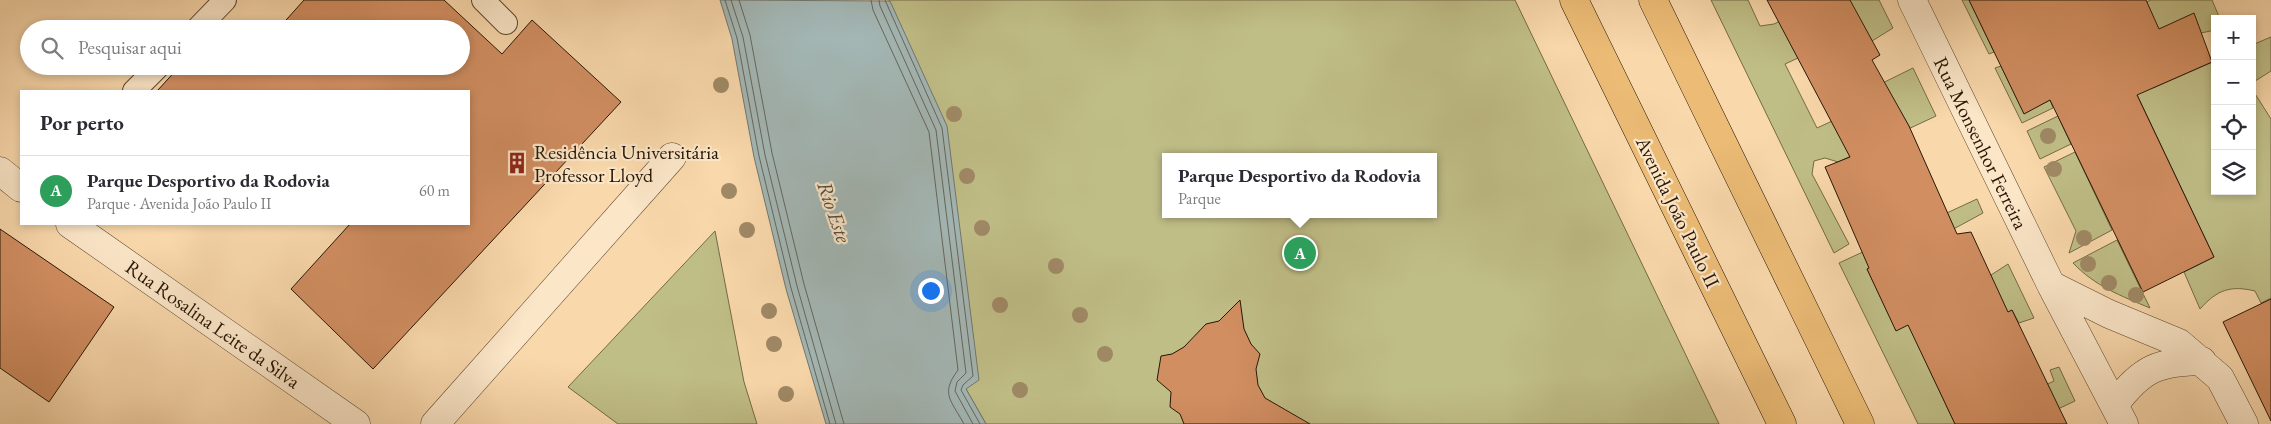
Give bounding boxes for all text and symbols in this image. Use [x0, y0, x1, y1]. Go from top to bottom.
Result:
map controls [2211, 15, 2256, 195]
button: + [2211, 15, 2256, 60]
search box [20, 20, 470, 75]
icon: search [38, 34, 66, 62]
text: Pesquisar aqui [78, 35, 182, 60]
street label: Rua Monsenhor Ferreira [1928, 52, 2034, 234]
button: − [2211, 60, 2256, 105]
button: locate [2211, 105, 2256, 150]
text: Por perto [40, 109, 124, 136]
street label: Avenida João Paulo II [1630, 131, 1726, 292]
place label: Residência Universitária Professor Lloyd [534, 139, 719, 188]
building icon: Residência Universitária Professor Lloyd [504, 150, 530, 176]
button: layers [2211, 150, 2256, 195]
popup [1162, 153, 1437, 218]
text: Parque Desportivo da Rodovia [1178, 163, 1421, 188]
text: Parque Desportivo da Rodovia [87, 168, 330, 193]
water label: Rio Este [811, 177, 858, 247]
text: A [50, 180, 62, 201]
text: 60 m [419, 180, 450, 201]
text: Parque [1178, 188, 1221, 209]
text: Parque · Avenida João Paulo II [87, 193, 271, 214]
pin: A [1284, 234, 1316, 272]
street label: Rua Rosalina Leite da Silva [121, 254, 306, 394]
your location [918, 278, 944, 304]

